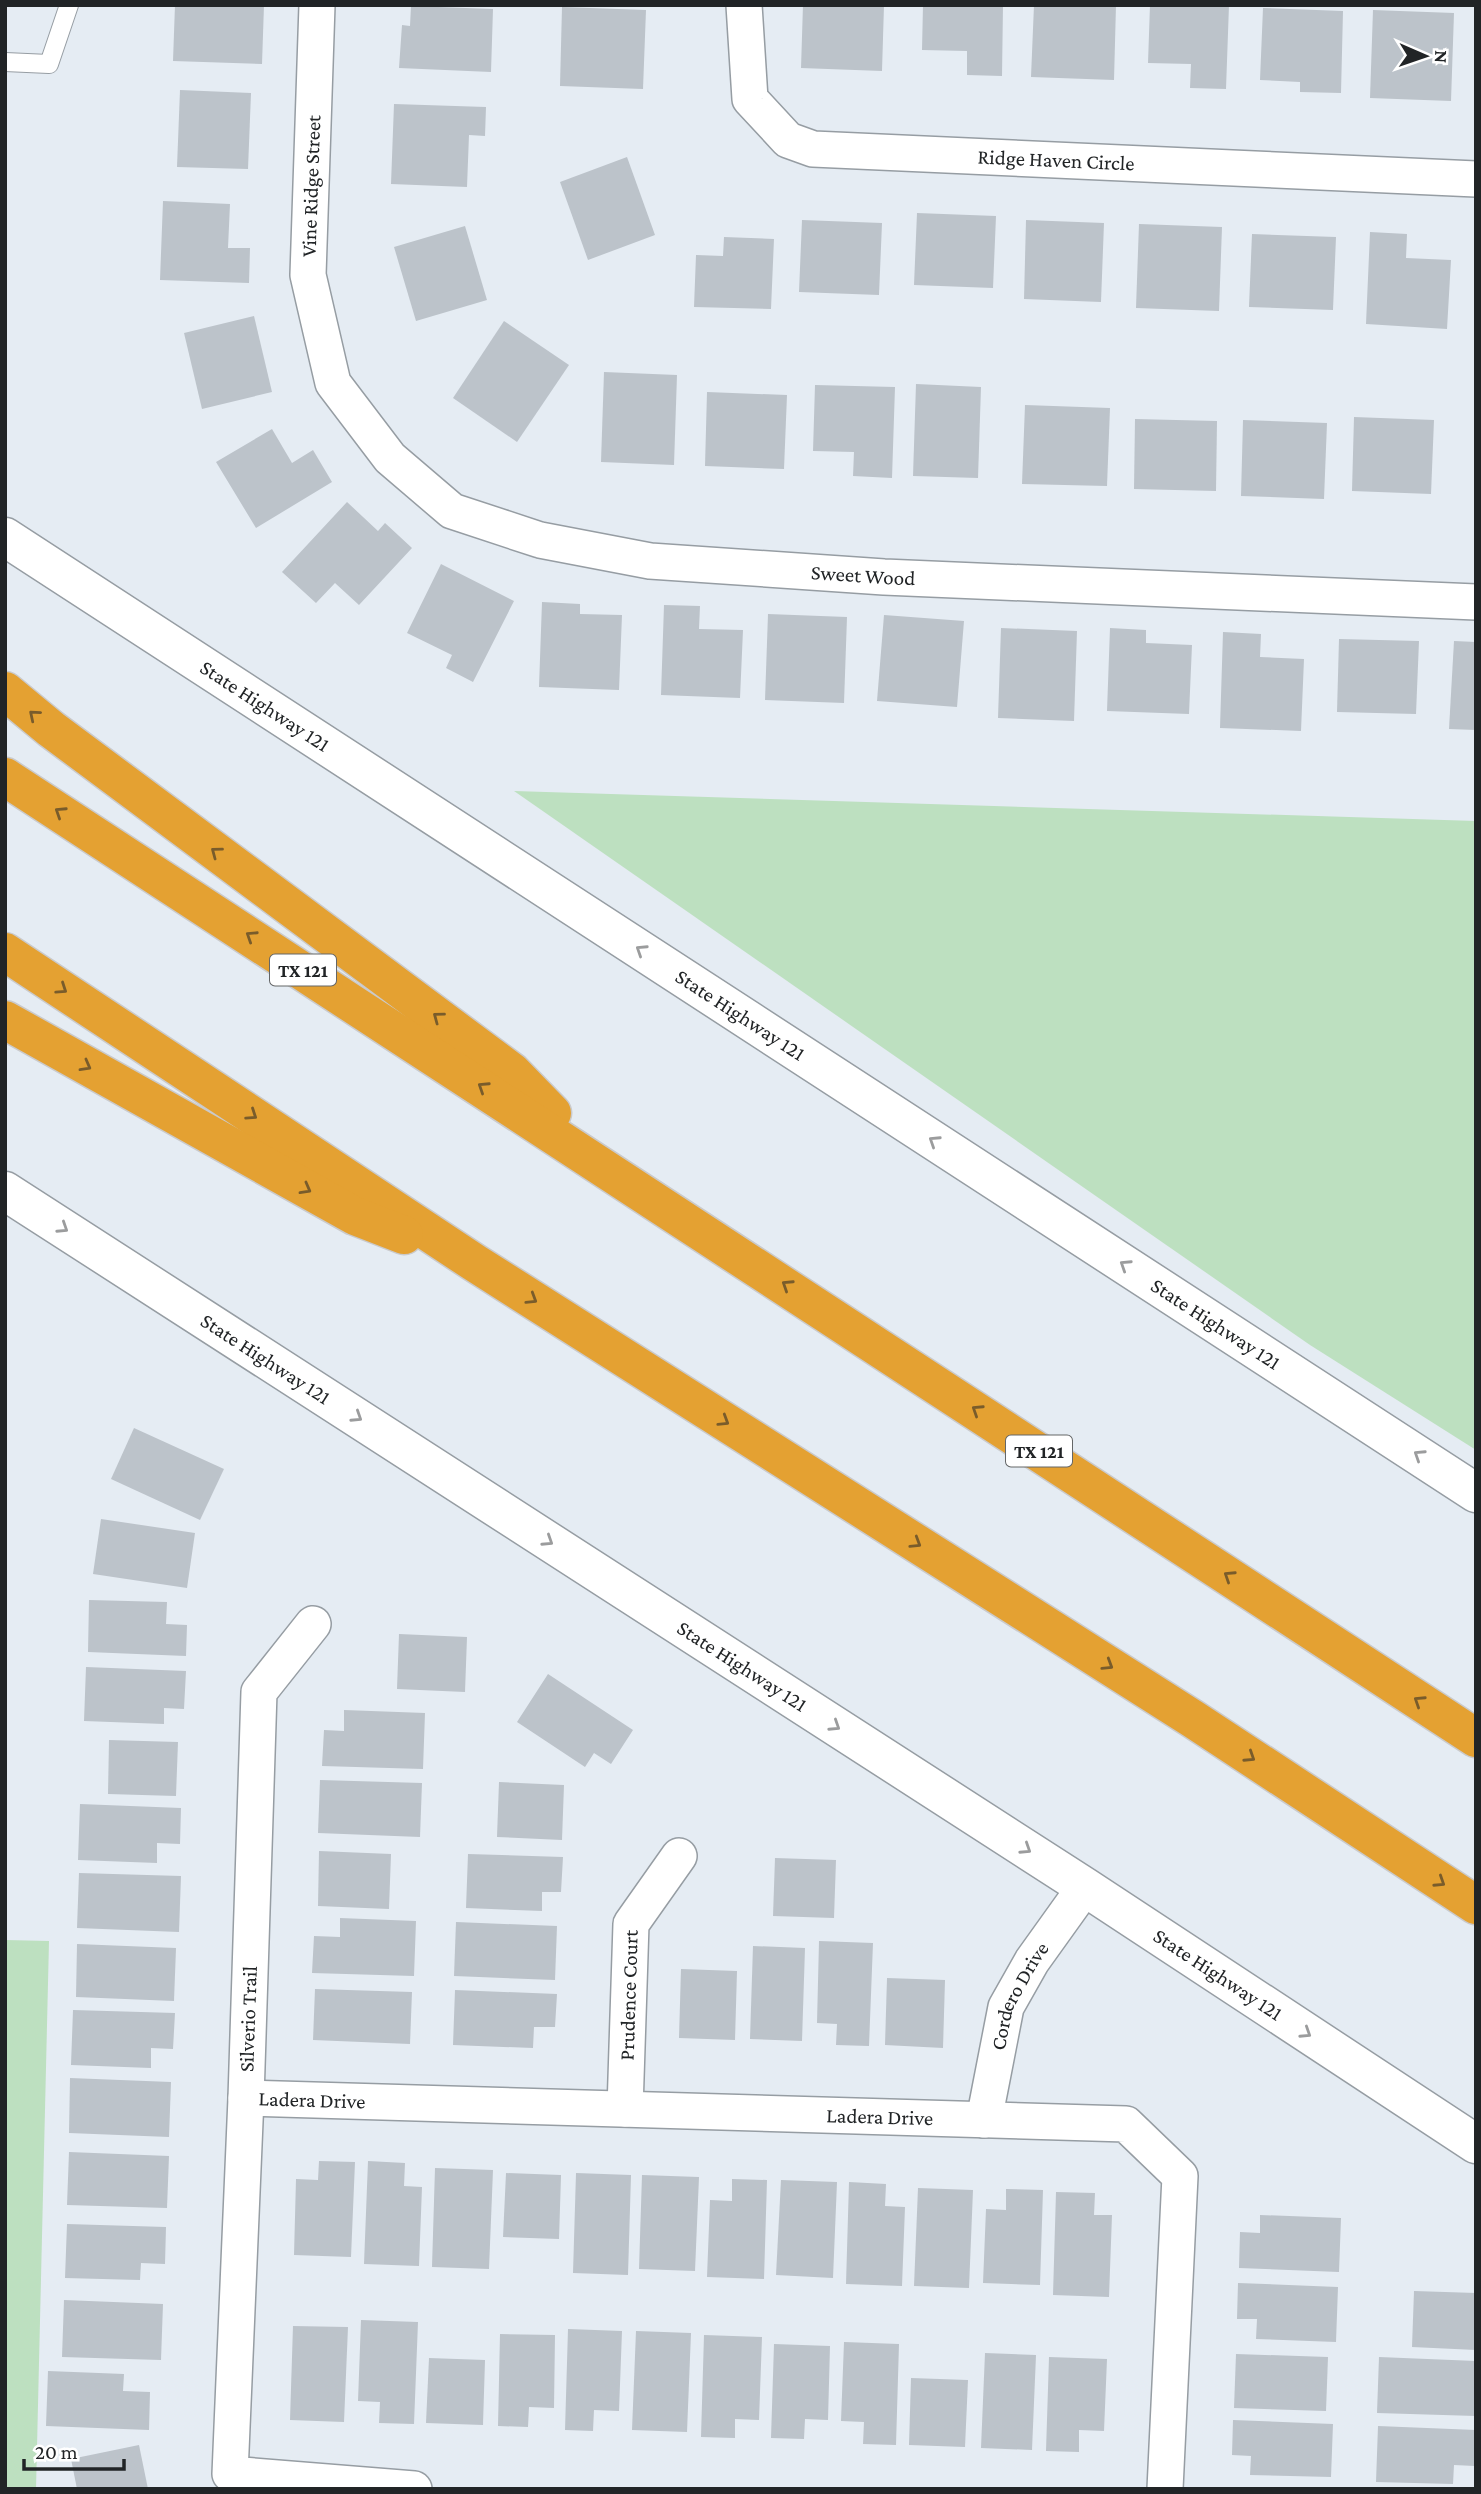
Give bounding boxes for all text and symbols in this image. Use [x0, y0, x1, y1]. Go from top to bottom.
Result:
north arrow [1390, 21, 1460, 91]
text: N [1431, 50, 1452, 63]
street label: Vine Ridge Street [297, 113, 326, 257]
street label: Ridge Haven Circle [977, 144, 1135, 176]
street label: Sweet Wood [810, 560, 916, 590]
street label: State Highway 121 [196, 655, 334, 757]
one-way arrow [30, 711, 43, 723]
one-way arrow [55, 808, 68, 821]
one-way arrow [211, 848, 224, 860]
one-way arrow [246, 932, 259, 944]
one-way arrow [636, 945, 649, 958]
road number: TX 121 [270, 954, 336, 986]
street label: State Highway 121 [671, 964, 810, 1066]
one-way arrow [54, 981, 67, 994]
one-way arrow [433, 1013, 446, 1025]
one-way arrow [79, 1058, 91, 1071]
one-way arrow [478, 1082, 491, 1095]
one-way arrow [244, 1107, 257, 1119]
one-way arrow [929, 1136, 942, 1149]
one-way arrow [299, 1181, 311, 1194]
one-way arrow [55, 1219, 68, 1232]
one-way arrow [1120, 1260, 1133, 1273]
street label: State Highway 121 [1146, 1273, 1285, 1375]
one-way arrow [782, 1281, 795, 1294]
one-way arrow [525, 1291, 538, 1304]
street label: State Highway 121 [196, 1308, 335, 1410]
one-way arrow [972, 1406, 985, 1419]
one-way arrow [349, 1409, 362, 1422]
one-way arrow [717, 1413, 730, 1426]
road number: TX 121 [1006, 1436, 1072, 1466]
one-way arrow [1413, 1451, 1426, 1464]
one-way arrow [540, 1532, 553, 1545]
one-way arrow [909, 1535, 922, 1548]
one-way arrow [1223, 1571, 1236, 1584]
street label: State Highway 121 [673, 1615, 812, 1717]
one-way arrow [1101, 1657, 1114, 1670]
one-way arrow [1413, 1696, 1426, 1709]
one-way arrow [827, 1718, 840, 1730]
one-way arrow [1242, 1748, 1255, 1761]
one-way arrow [1019, 1841, 1032, 1854]
one-way arrow [1432, 1873, 1445, 1886]
street label: State Highway 121 [1149, 1923, 1287, 2026]
street label: Prudence Court [615, 1928, 643, 2061]
street label: Cordero Drive [986, 1937, 1054, 2052]
street label: Silverio Trail [234, 1966, 262, 2072]
one-way arrow [1298, 2024, 1311, 2037]
street label: Ladera Drive [258, 2086, 366, 2114]
street label: Ladera Drive [826, 2103, 934, 2130]
scale bar [24, 2428, 124, 2472]
text: 20 m [35, 2440, 78, 2464]

